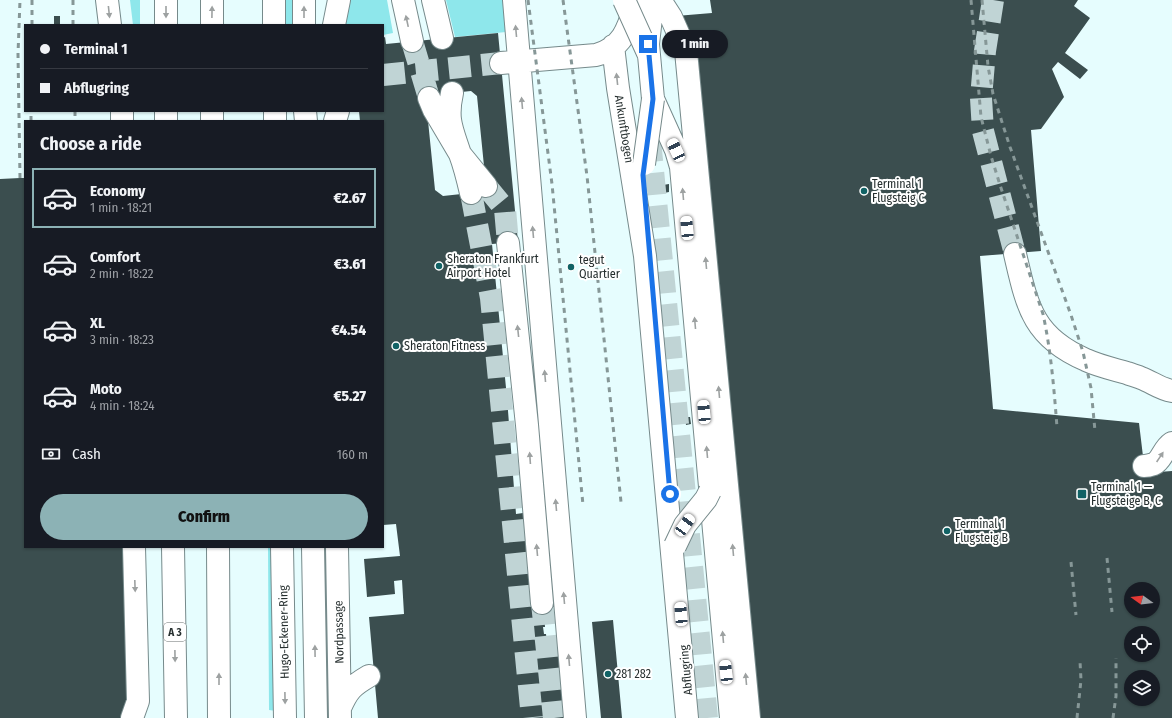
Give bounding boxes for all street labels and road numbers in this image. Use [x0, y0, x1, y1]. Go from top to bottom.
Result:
street label: Ankunftbogen [612, 94, 636, 164]
street label: Hugo-Eckener-Ring [276, 585, 292, 679]
street label: Nordpassage [331, 600, 347, 664]
road number: A 3 [164, 623, 186, 641]
street label: Abflugring [677, 644, 695, 696]

